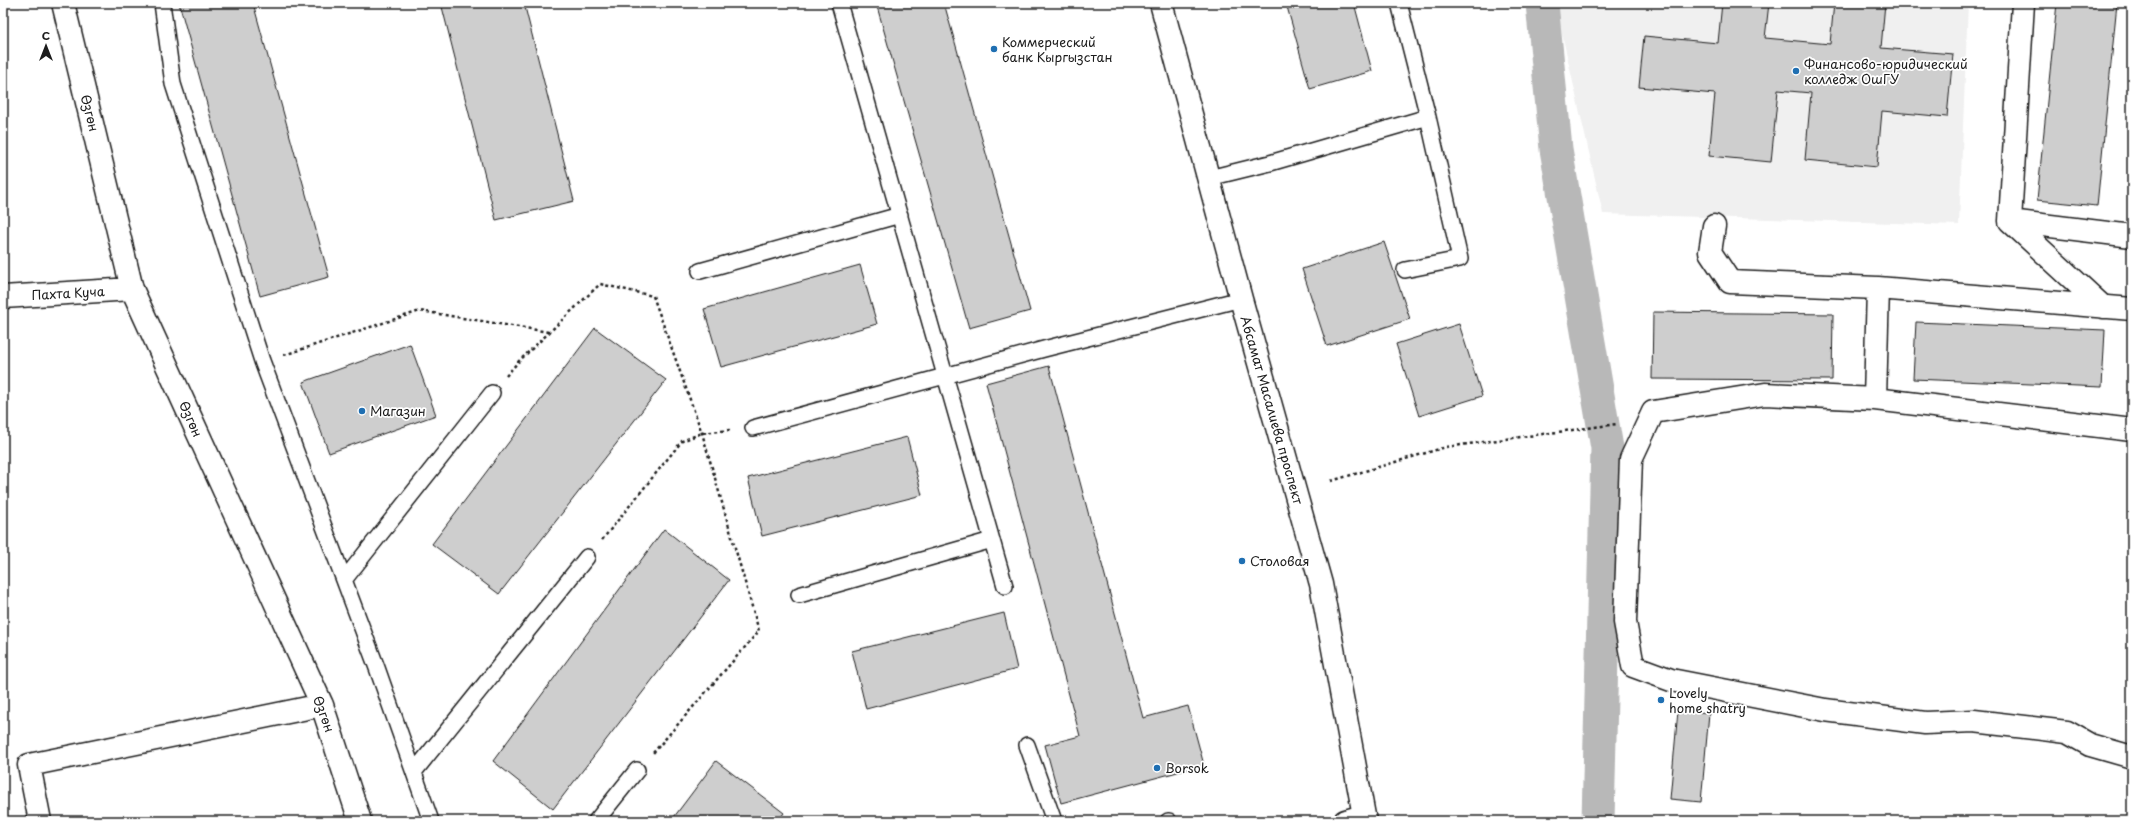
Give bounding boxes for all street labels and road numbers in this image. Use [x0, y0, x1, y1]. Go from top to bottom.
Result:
street label: Өзгөн [77, 92, 104, 133]
street label: Пахта Куча [31, 281, 105, 304]
street label: Абсамат Масалиева проспект [1236, 313, 1309, 507]
street label: Өзгөн [175, 398, 208, 440]
street label: Өзгөн [309, 693, 340, 735]

